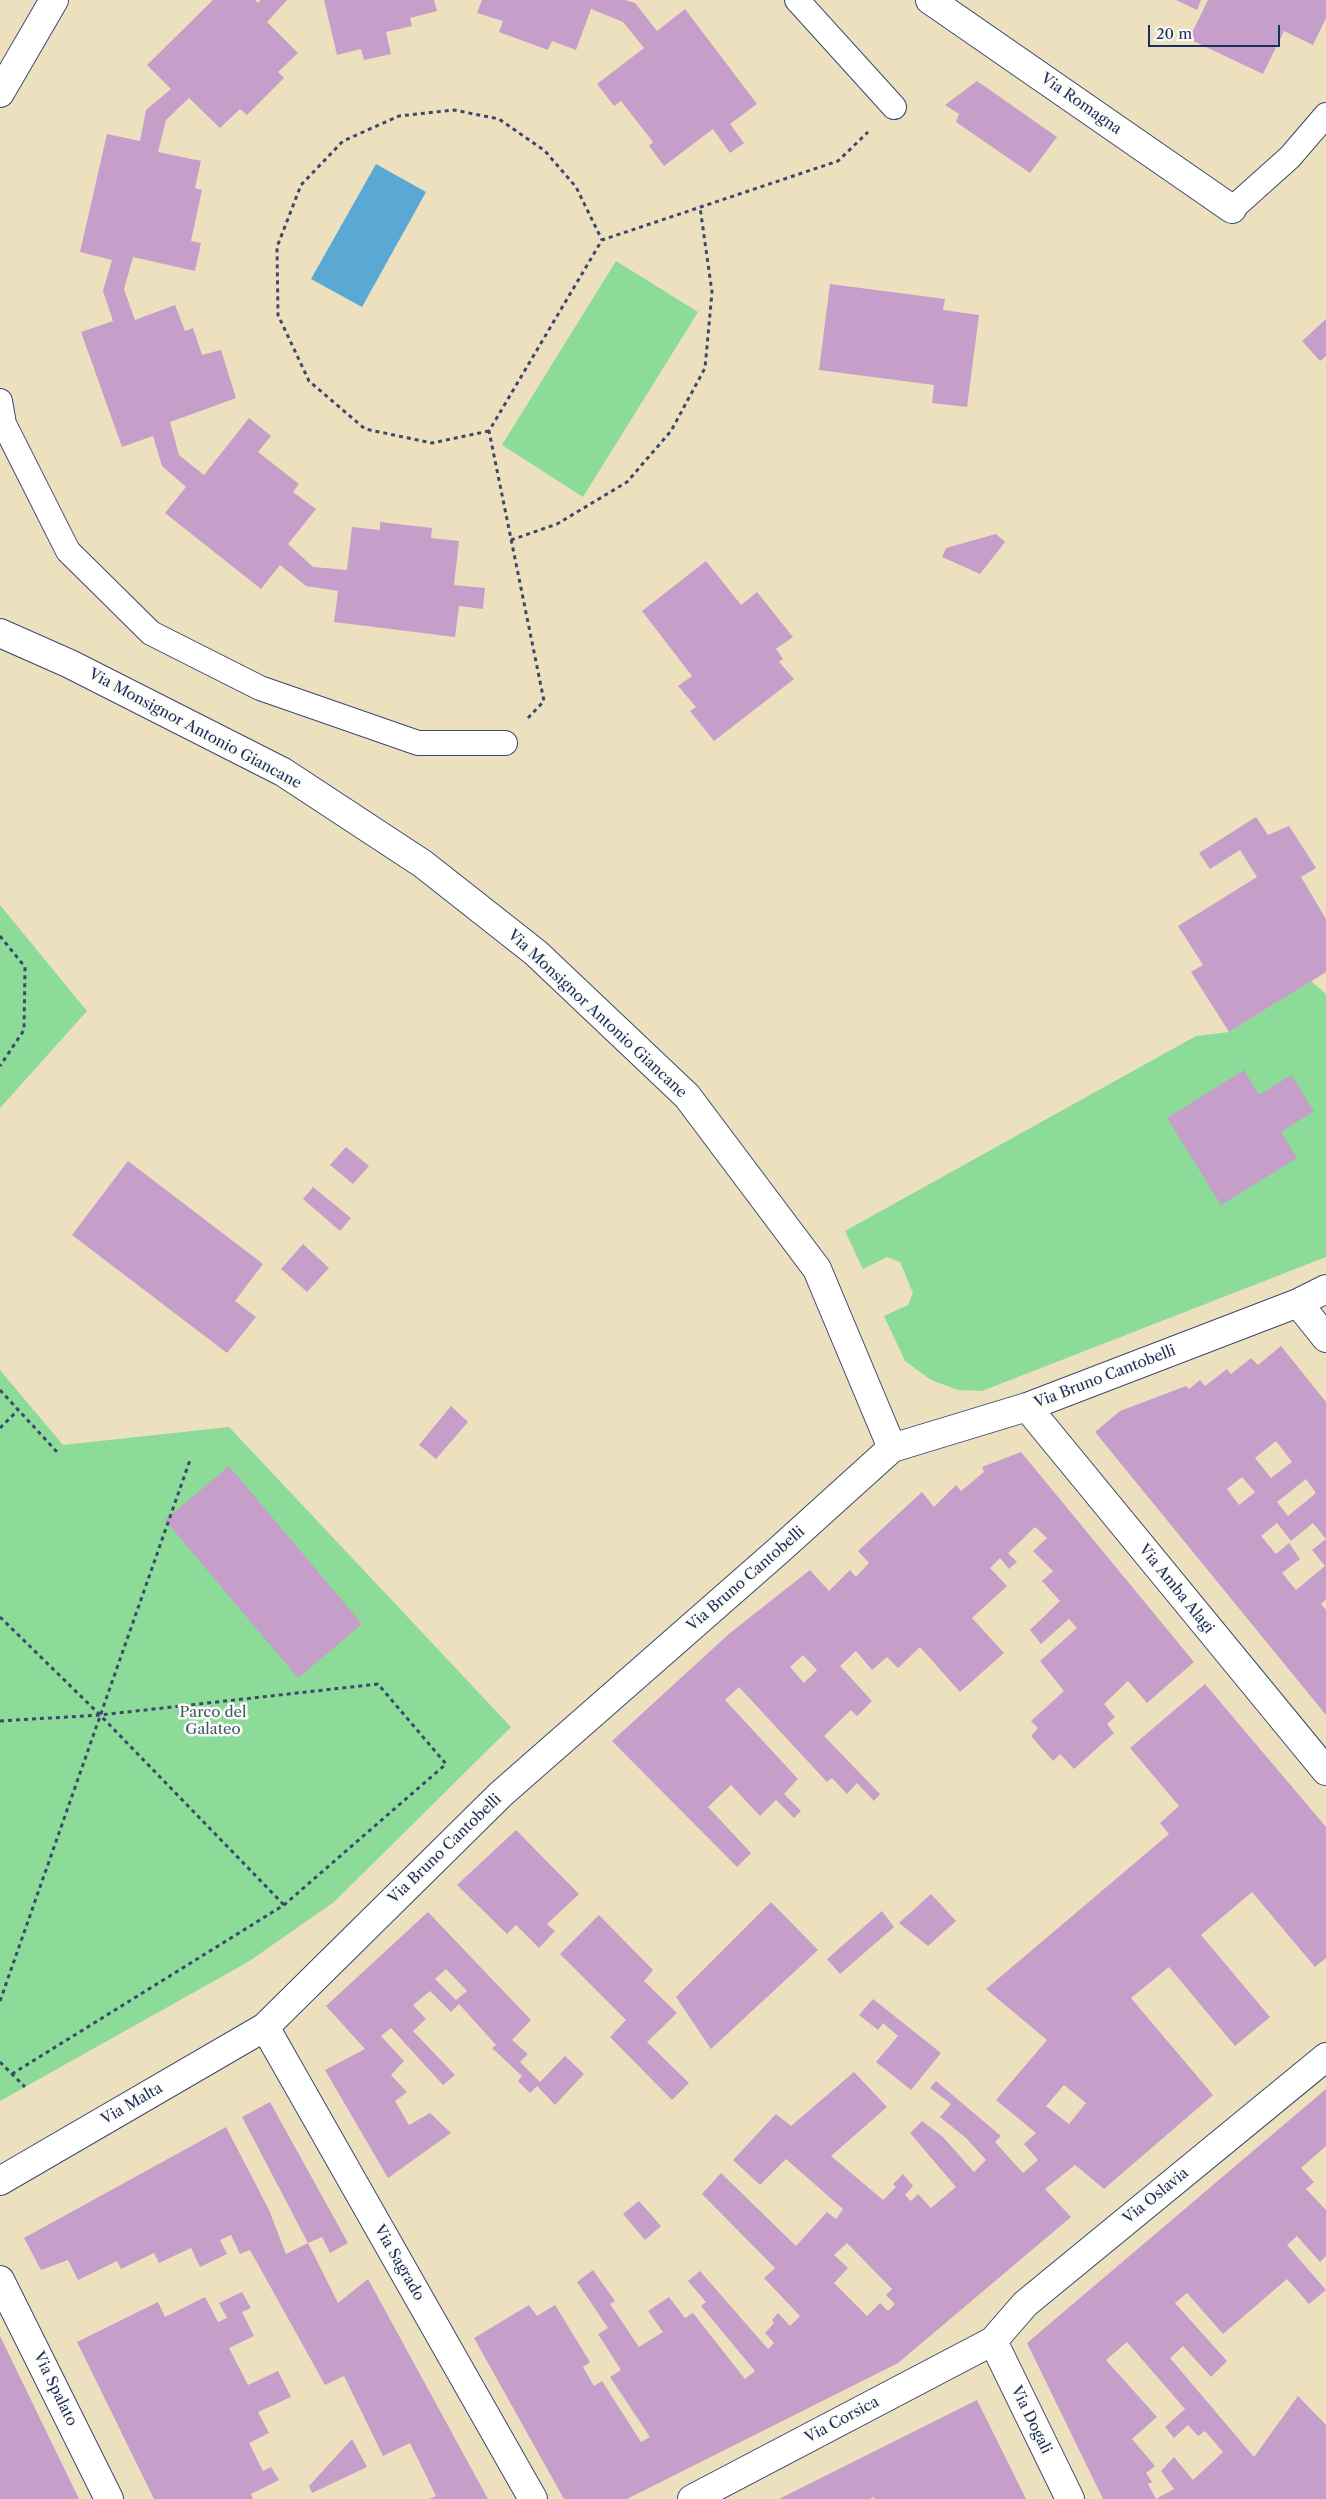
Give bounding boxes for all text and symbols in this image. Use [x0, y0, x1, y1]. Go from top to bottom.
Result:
scale bar [1151, 15, 1284, 47]
text: 20 m [1156, 24, 1192, 43]
street label: Via Romagna [1037, 70, 1125, 138]
street label: Via Monsignor Antonio Giancane [86, 665, 304, 793]
street label: Via Monsignor Antonio Giancane [504, 926, 690, 1102]
street label: Via Bruno Cantobelli [1032, 1342, 1178, 1412]
street label: Via Bruno Cantobelli [683, 1523, 809, 1635]
street label: Via Amba Alagi [1135, 1541, 1217, 1637]
park label: Parco del Galateo [180, 1704, 246, 1739]
street label: Via Bruno Cantobelli [385, 1790, 505, 1908]
street label: Via Malta [98, 2079, 166, 2129]
street label: Via Oslavia [1120, 2164, 1192, 2228]
street label: Via Sagrado [370, 2222, 428, 2304]
street label: Via Spalato [29, 2349, 81, 2429]
street label: Via Dogali [1007, 2383, 1055, 2457]
street label: Via Corsica [802, 2393, 882, 2447]

